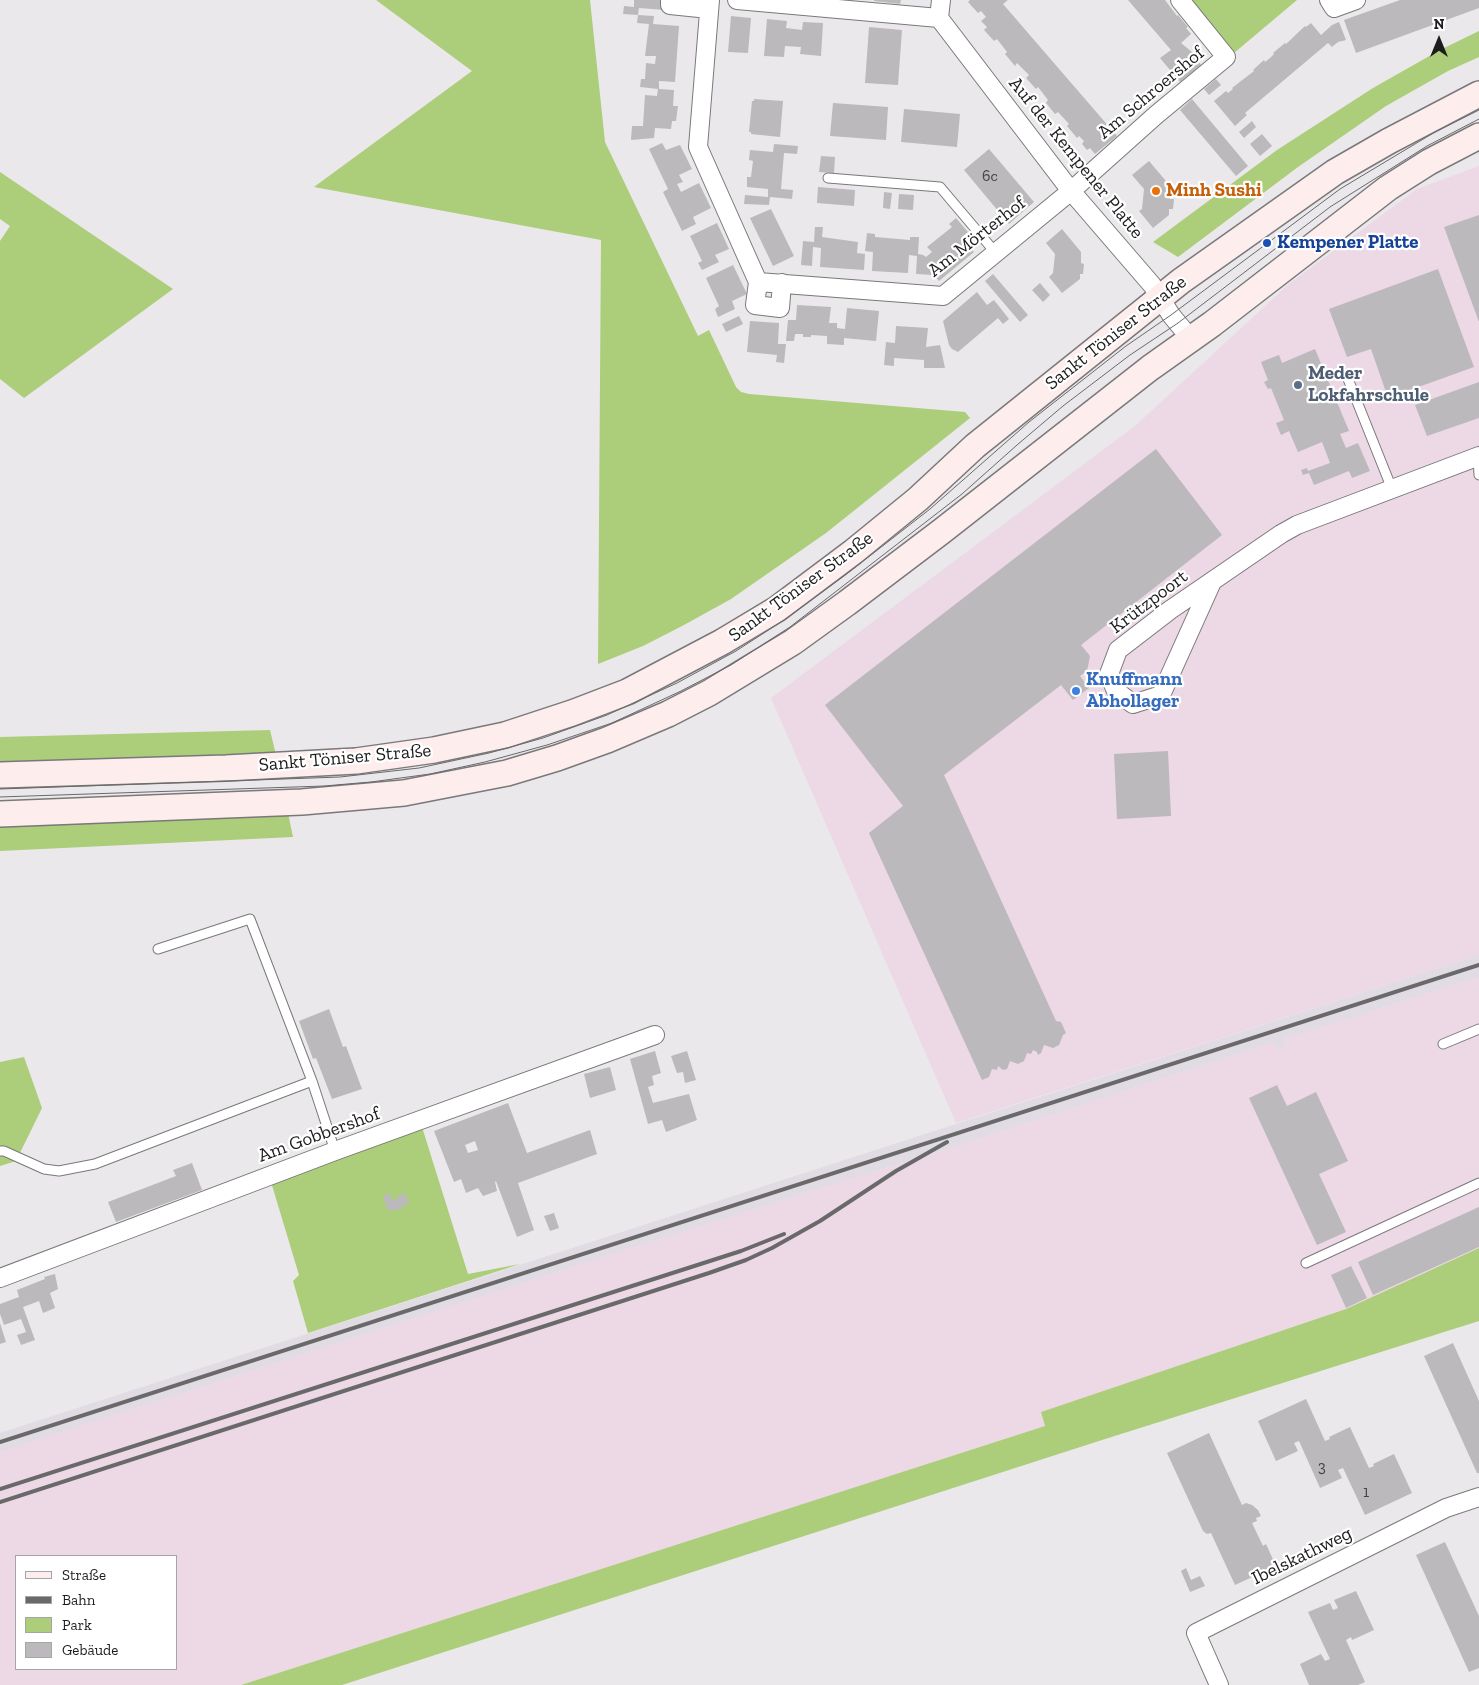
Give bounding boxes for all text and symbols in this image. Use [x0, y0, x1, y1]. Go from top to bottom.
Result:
north arrow [1414, 15, 1464, 65]
text: N [1434, 16, 1444, 33]
street label: Am Schroershof [1093, 42, 1209, 144]
street label: Auf der Kempener Platte [1004, 73, 1148, 243]
house number: 6c [982, 166, 998, 186]
place label: Minh Sushi [1166, 180, 1262, 202]
marker: Minh Sushi [1150, 185, 1162, 197]
street label: Am Mörterhof [924, 192, 1030, 282]
place label: Kempener Platte [1277, 232, 1419, 254]
marker: Kempener Platte [1261, 237, 1273, 249]
street label: Sankt Töniser Straße [1041, 271, 1191, 395]
place label: Meder Lokfahrschule [1308, 363, 1429, 407]
marker: Meder Lokfahrschule [1292, 379, 1304, 391]
street label: Sankt Töniser Straße [724, 527, 878, 647]
street label: Krützpoort [1106, 565, 1192, 639]
place label: Knuffmann Abhollager [1086, 669, 1182, 713]
marker: Knuffmann Abhollager [1070, 685, 1082, 697]
street label: Sankt Töniser Straße [258, 739, 432, 777]
street label: Am Gobbershof [255, 1102, 383, 1168]
house number: 3 [1318, 1457, 1326, 1477]
house number: 1 [1363, 1482, 1369, 1502]
street label: Ibelskathweg [1248, 1522, 1356, 1590]
legend [15, 1555, 178, 1670]
text: Straße [62, 1566, 106, 1584]
text: Bahn [62, 1591, 95, 1609]
text: Park [62, 1616, 92, 1634]
text: Gebäude [62, 1641, 118, 1659]

